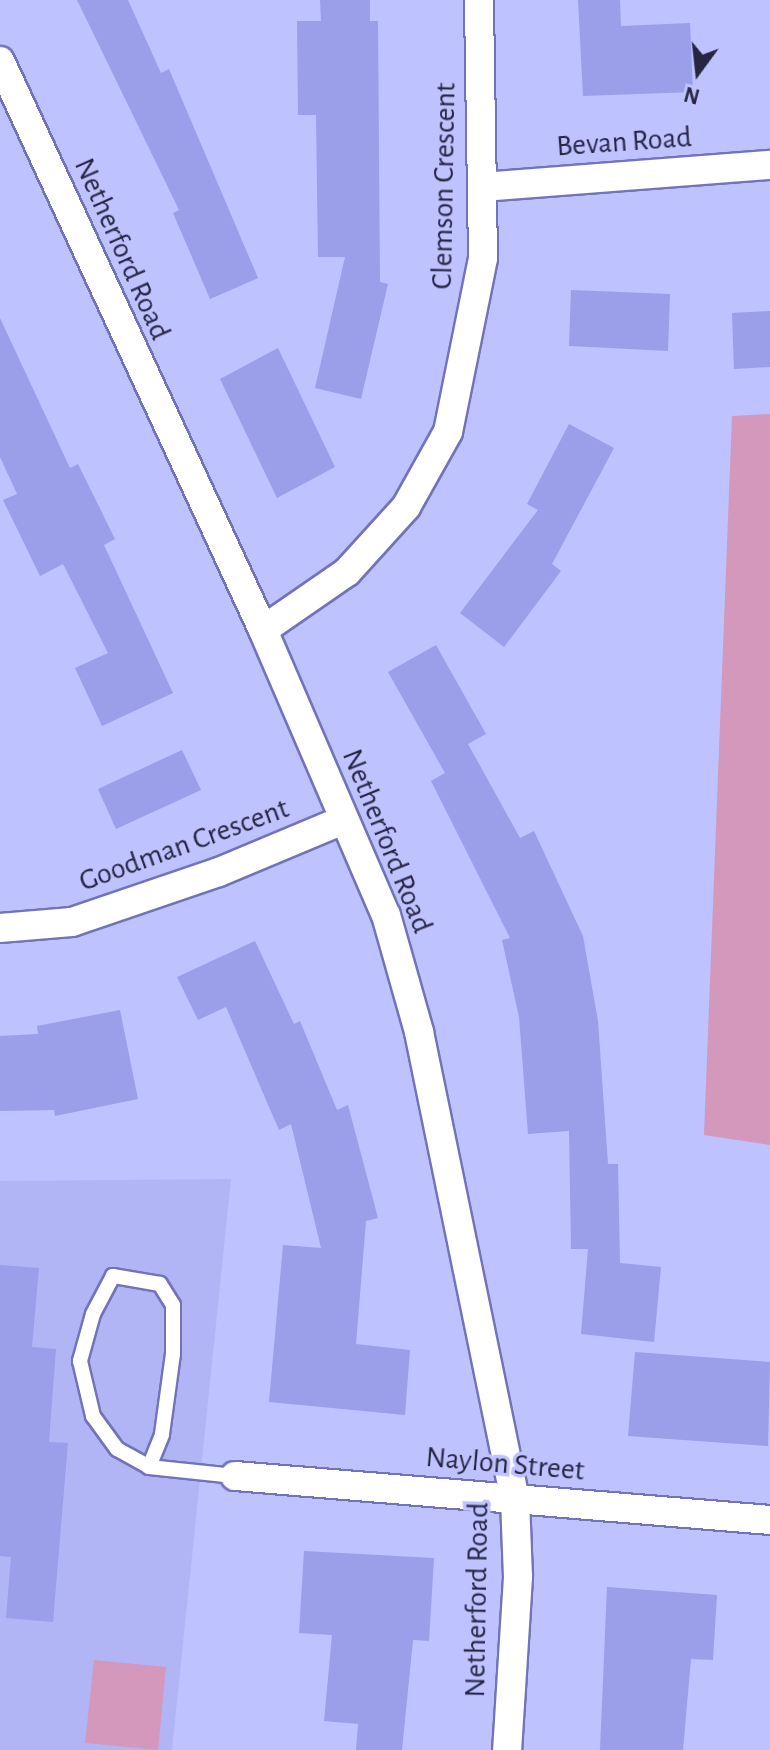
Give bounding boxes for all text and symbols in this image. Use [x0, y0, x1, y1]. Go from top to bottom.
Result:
north arrow [658, 32, 738, 112]
street label: Clemson Crescent [424, 82, 464, 290]
text: N [682, 83, 702, 108]
street label: Bevan Road [555, 119, 693, 165]
street label: Netherford Road [66, 153, 178, 345]
street label: Netherford Road [334, 744, 440, 938]
street label: Goodman Crescent [74, 790, 294, 900]
street label: Naylon Street [424, 1439, 586, 1489]
street label: Netherford Road [457, 1502, 497, 1698]

